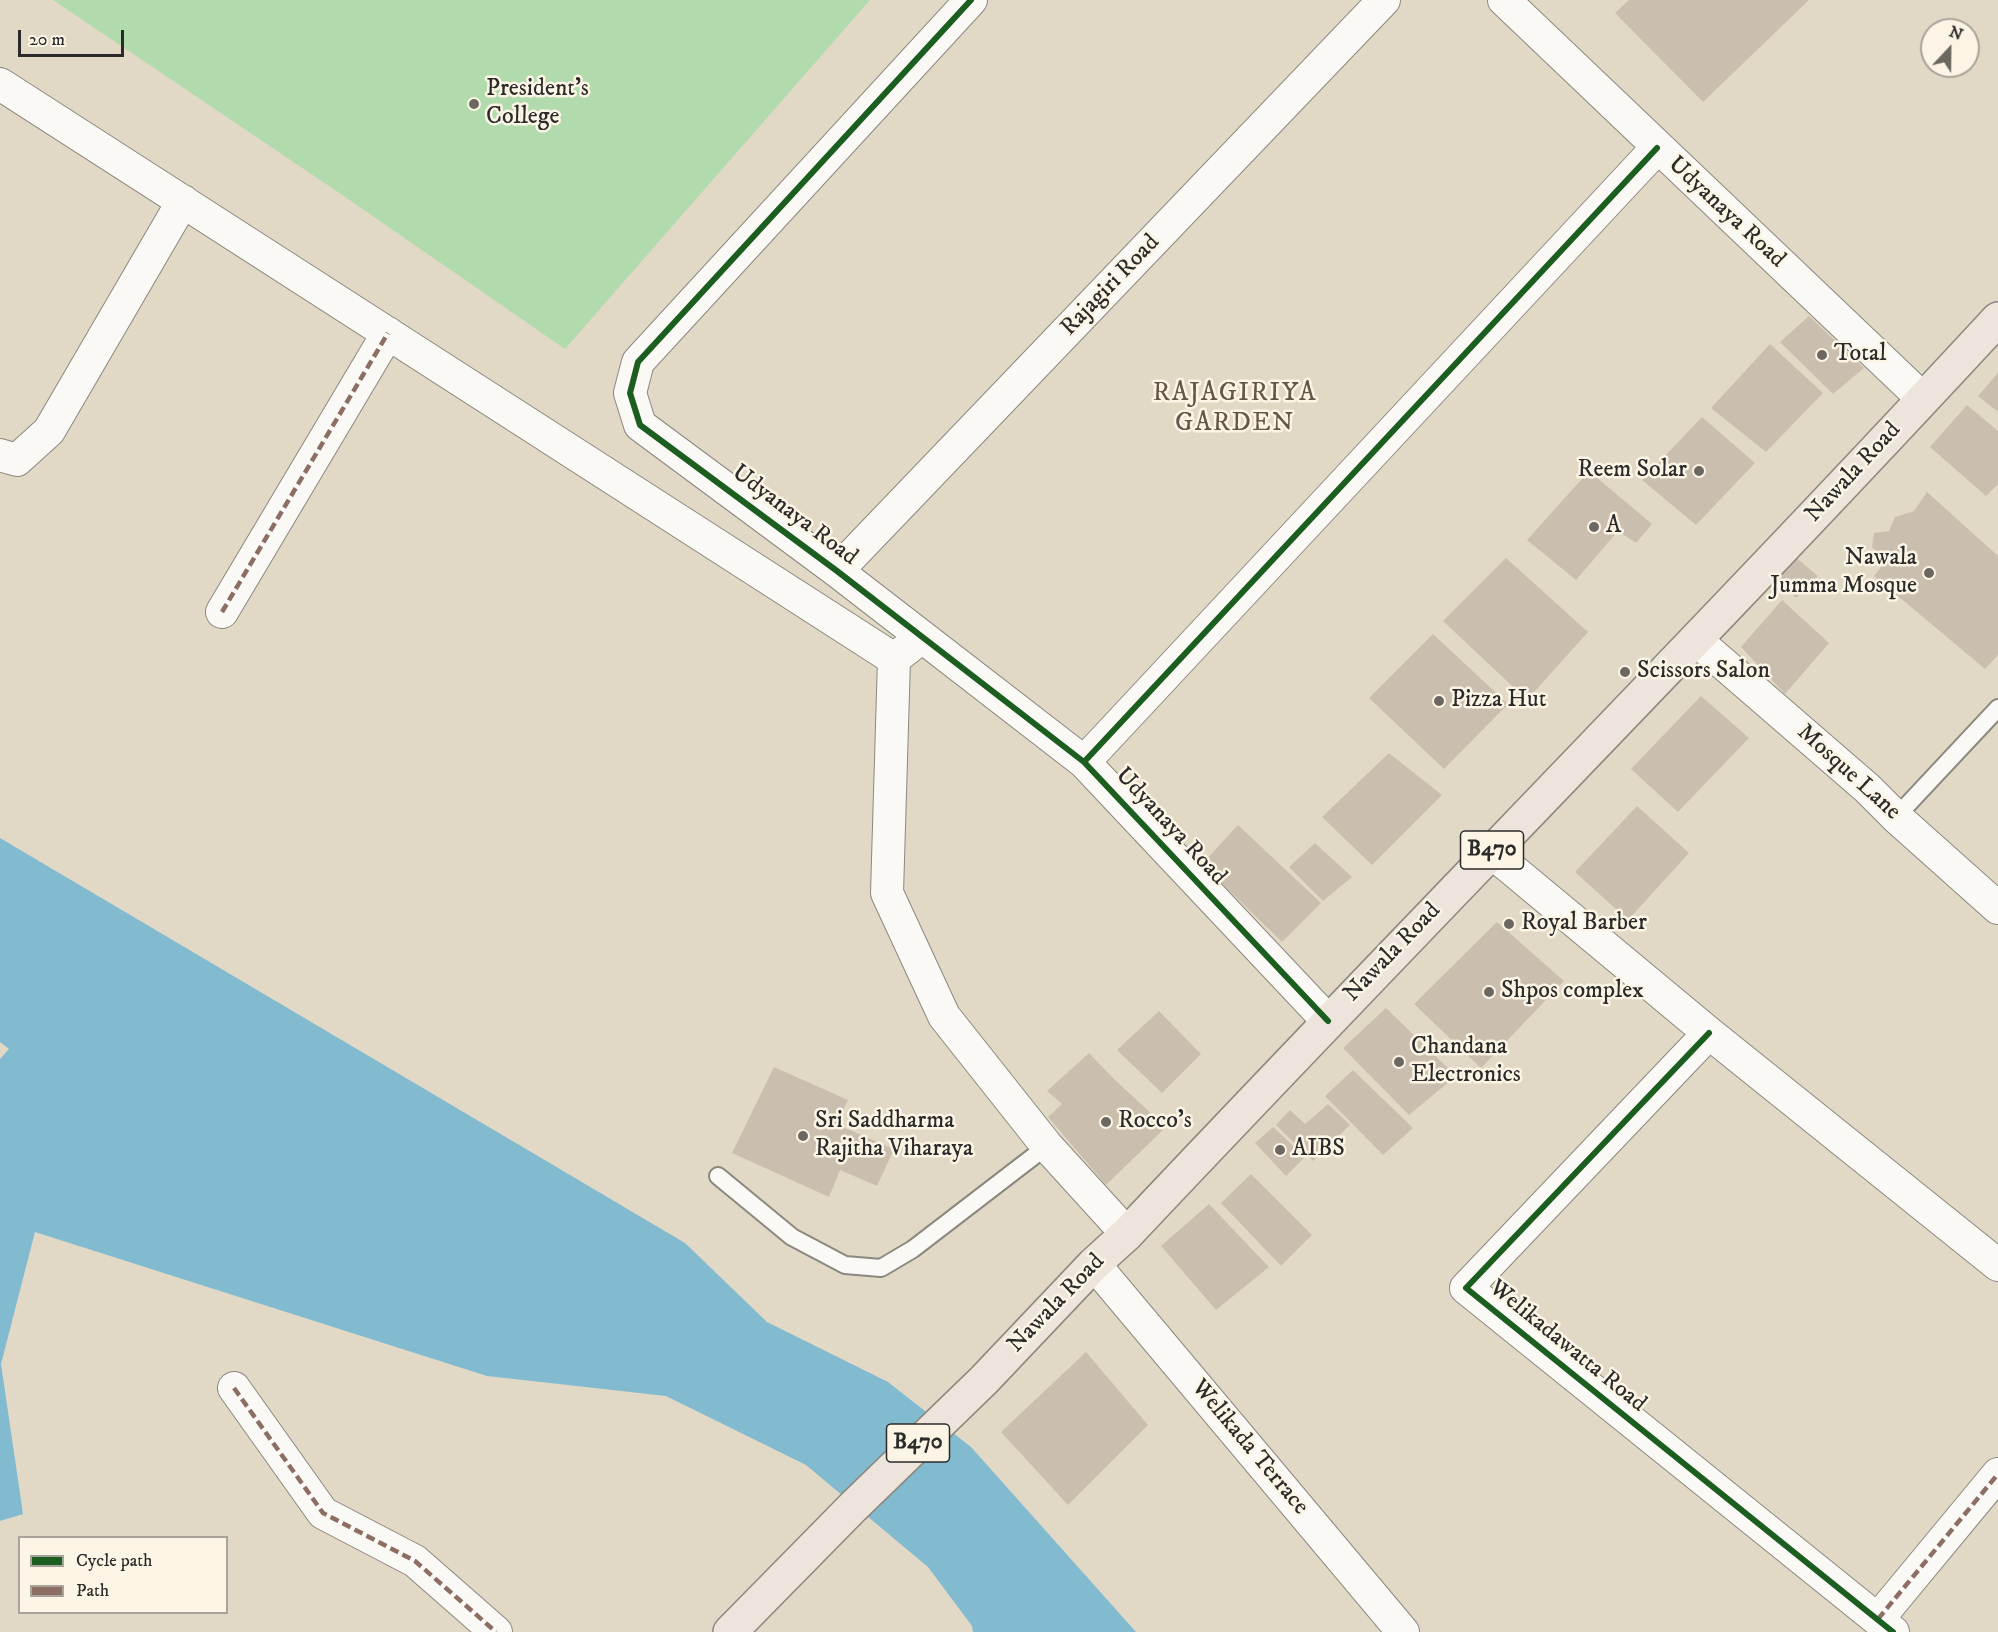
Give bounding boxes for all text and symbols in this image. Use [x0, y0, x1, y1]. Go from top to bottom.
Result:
scale bar [21, 18, 128, 56]
north arrow [1920, 18, 1980, 78]
text: N [1946, 21, 1966, 45]
text: 20 m [29, 29, 65, 51]
place label: President's College [486, 76, 589, 132]
marker: President's College [467, 97, 481, 111]
street label: Udyanaya Road [1661, 151, 1791, 275]
street label: Rajagiri Road [1056, 229, 1166, 343]
place label: Total [1834, 341, 1886, 369]
marker: Total [1815, 348, 1829, 362]
district label: RAJAGIRIYA GARDEN [1153, 379, 1317, 440]
street label: Nawala Road [1800, 417, 1908, 529]
place label: Reem Solar [1578, 457, 1687, 485]
street label: Udyanaya Road [725, 459, 863, 573]
marker: Reem Solar [1692, 464, 1706, 478]
place label: A [1606, 513, 1621, 541]
marker: A [1587, 520, 1601, 534]
place label: Nawala Jumma Mosque [1770, 545, 1917, 601]
marker: Nawala Jumma Mosque [1922, 566, 1936, 580]
place label: Scissors Salon [1637, 658, 1770, 686]
marker: Scissors Salon [1618, 665, 1632, 679]
place label: Pizza Hut [1451, 687, 1546, 715]
marker: Pizza Hut [1432, 694, 1446, 708]
street label: Mosque Lane [1790, 719, 1906, 827]
street label: Udyanaya Road [1108, 762, 1232, 892]
road number: B470 [1460, 831, 1524, 869]
street label: Nawala Road [1339, 897, 1447, 1009]
place label: Royal Barber [1521, 910, 1647, 938]
marker: Royal Barber [1502, 917, 1516, 931]
place label: Shpos complex [1501, 978, 1644, 1006]
marker: Shpos complex [1482, 985, 1496, 999]
place label: Chandana Electronics [1411, 1034, 1521, 1090]
marker: Chandana Electronics [1392, 1055, 1406, 1069]
place label: Sri Saddharma Rajitha Viharaya [815, 1108, 973, 1164]
place label: Rocco's [1118, 1108, 1192, 1136]
marker: Rocco's [1099, 1115, 1113, 1129]
marker: Sri Saddharma Rajitha Viharaya [796, 1129, 810, 1143]
place label: AIBS [1292, 1136, 1345, 1164]
marker: AIBS [1273, 1143, 1287, 1157]
street label: Nawala Road [1003, 1248, 1111, 1360]
street label: Welikadawatta Road [1482, 1275, 1652, 1419]
street label: Welikada Terrace [1184, 1375, 1314, 1521]
road number: B470 [886, 1424, 950, 1462]
legend [18, 1536, 228, 1614]
text: Cycle path [76, 1550, 153, 1572]
text: Path [76, 1580, 109, 1602]

